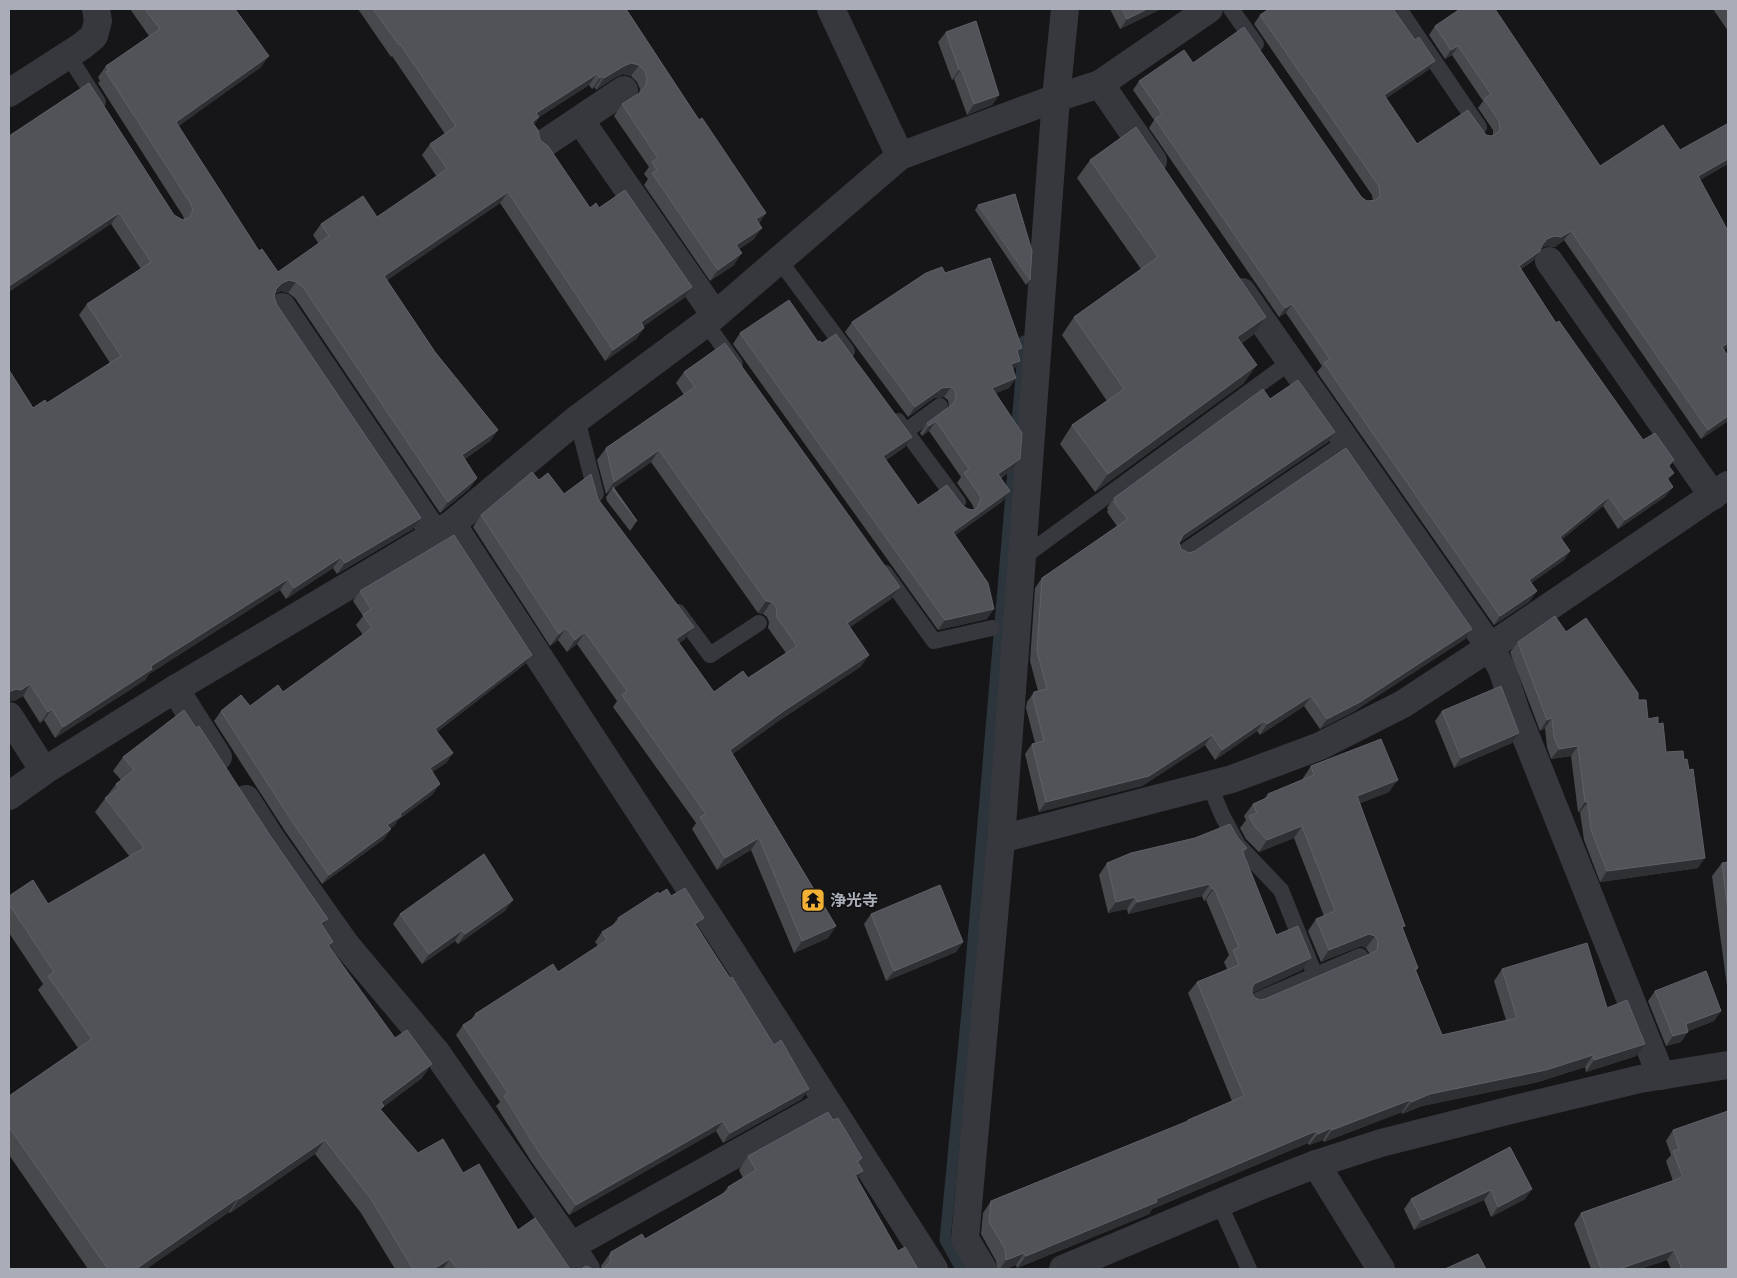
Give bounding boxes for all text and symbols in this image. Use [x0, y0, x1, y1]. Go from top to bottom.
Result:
temple icon: 浄光寺 [800, 887, 826, 913]
place label: 浄光寺 [830, 891, 878, 910]

